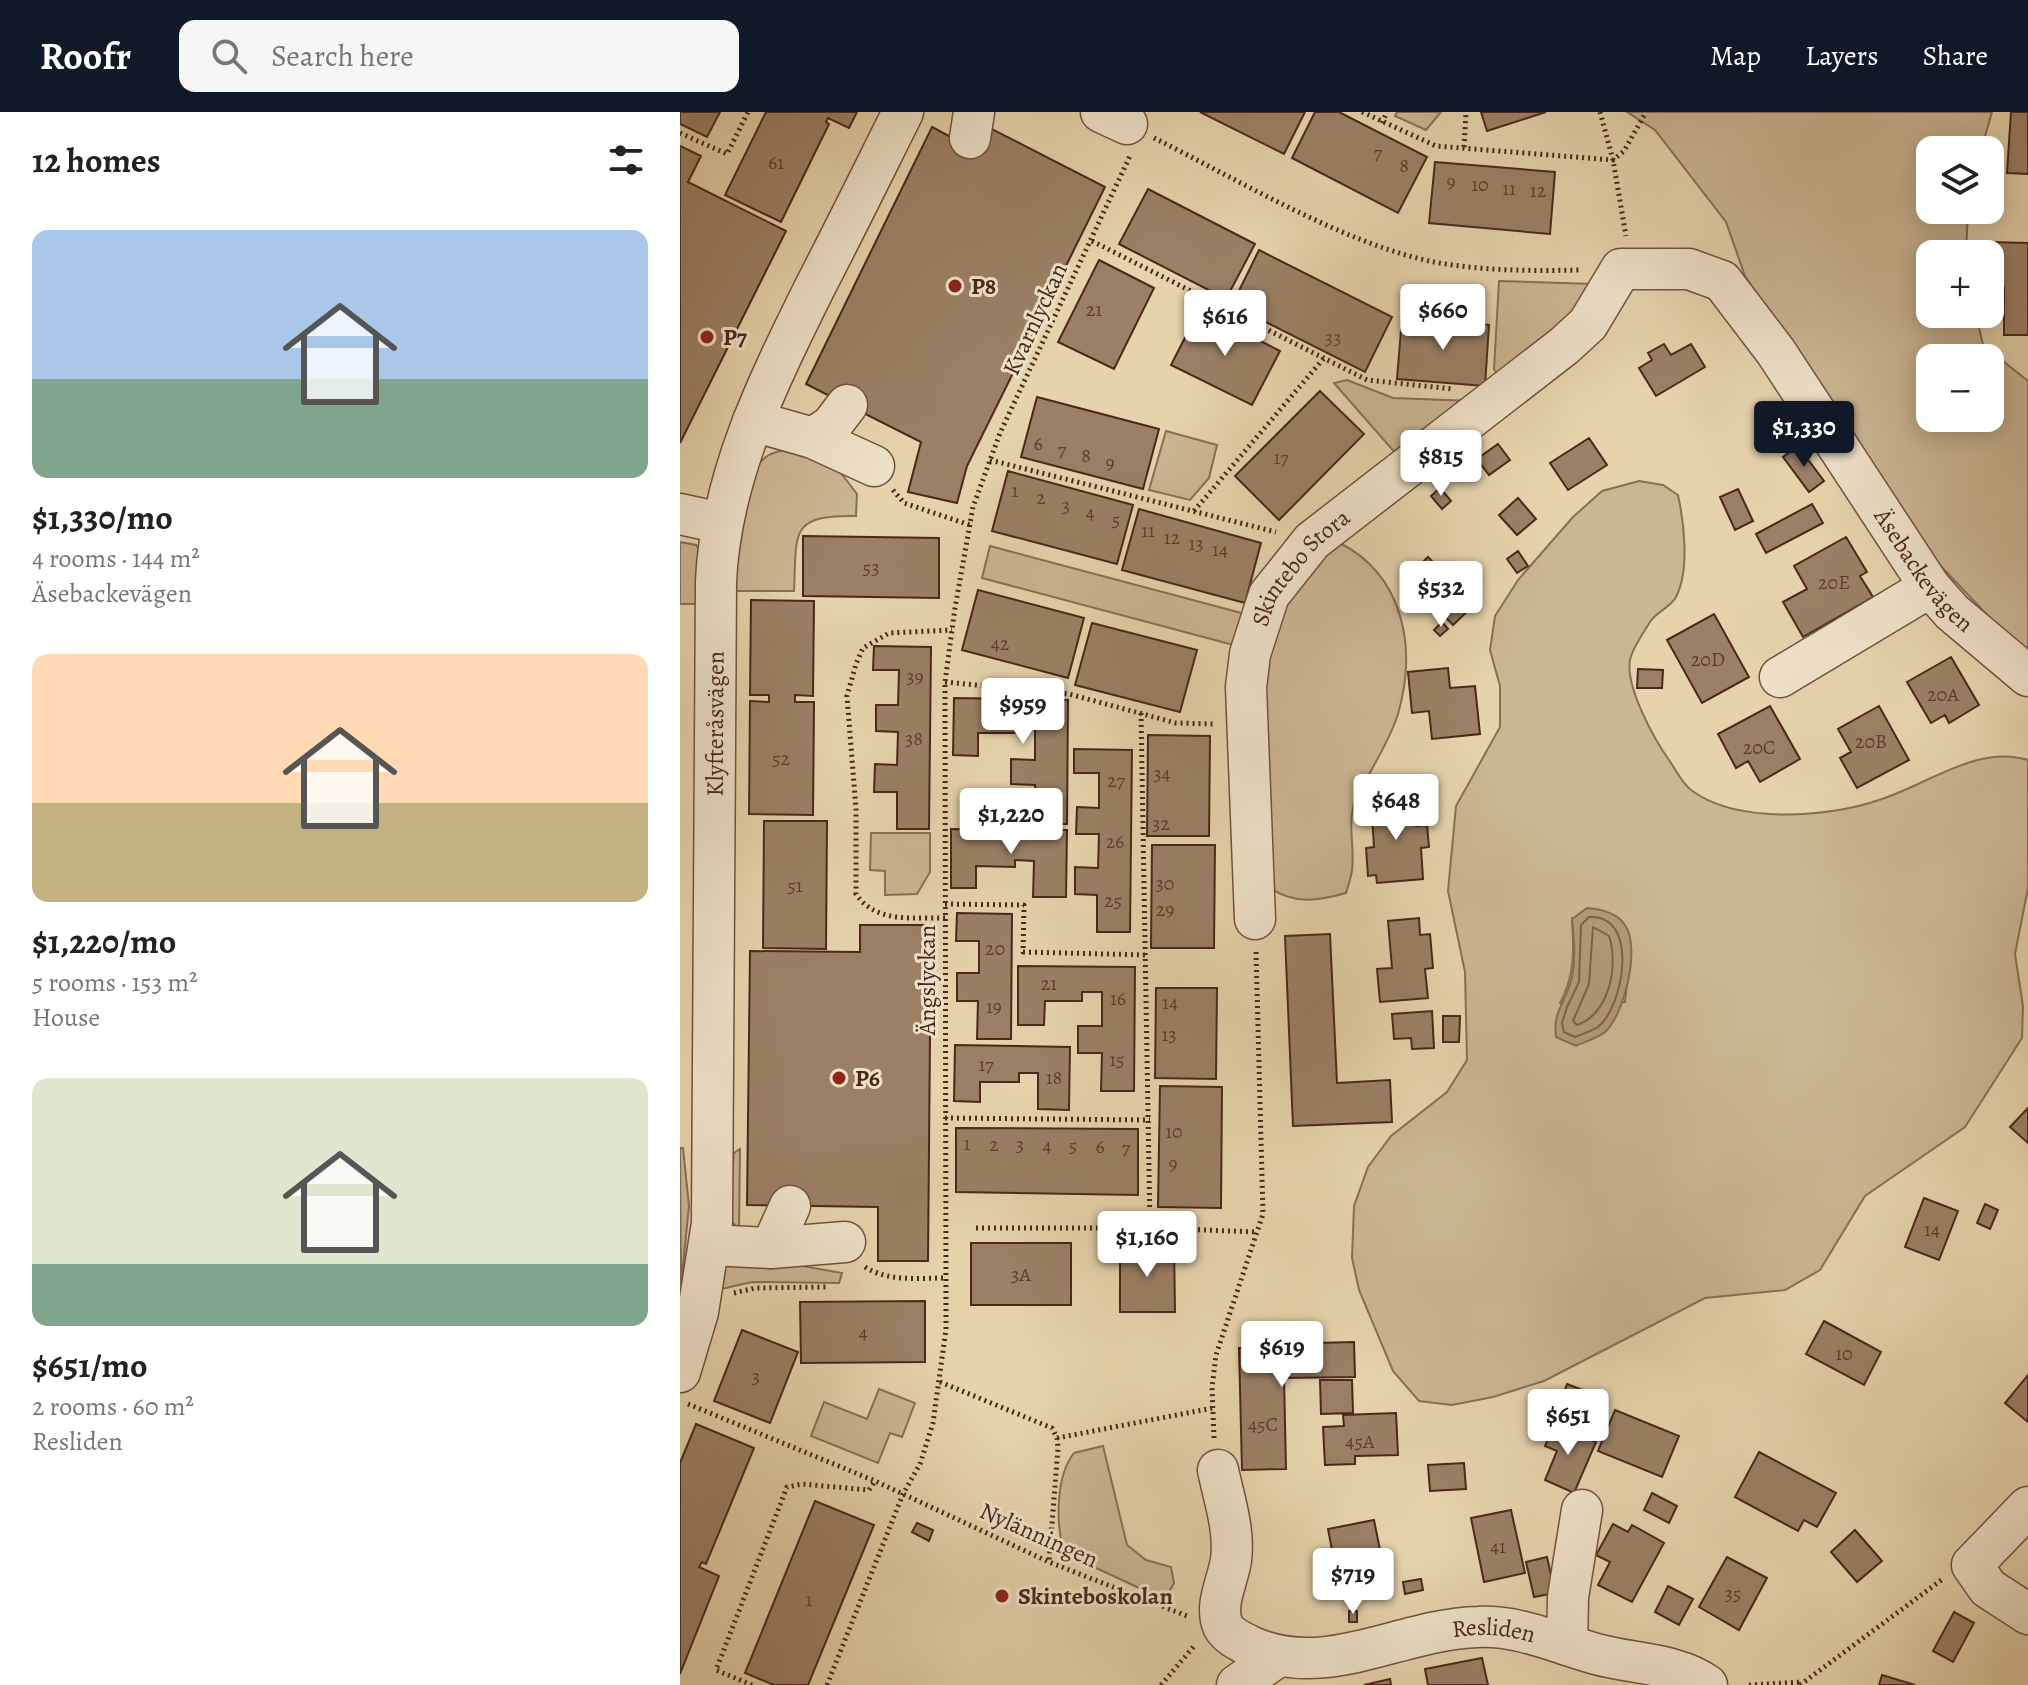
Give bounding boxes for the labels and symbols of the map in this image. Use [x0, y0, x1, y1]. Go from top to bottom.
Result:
house number: 7 [1374, 139, 1383, 166]
house number: 61 [768, 149, 784, 176]
house number: 8 [1399, 152, 1409, 179]
house number: 9 [1446, 168, 1456, 195]
house number: 10 [1471, 171, 1489, 198]
house number: 11 [1502, 175, 1516, 202]
house number: 12 [1530, 177, 1547, 204]
street label: Kvarnlyckan [995, 258, 1075, 380]
place label: P8 [971, 270, 996, 302]
marker: P8 [946, 277, 964, 295]
pin: $660 [1396, 284, 1490, 352]
pin: $616 [1178, 290, 1272, 358]
house number: 21 [1086, 296, 1102, 323]
place label: P7 [723, 321, 748, 353]
house number: 33 [1325, 324, 1341, 351]
marker: P7 [698, 328, 716, 346]
pin: $1,330 [1739, 401, 1869, 469]
house number: 6 [1033, 430, 1043, 457]
pin: $815 [1394, 430, 1488, 498]
house number: 7 [1058, 436, 1067, 463]
house number: 8 [1081, 442, 1091, 469]
house number: 17 [1273, 444, 1289, 471]
house number: 9 [1105, 449, 1115, 476]
house number: 1 [1012, 477, 1019, 504]
house number: 2 [1036, 484, 1046, 511]
house number: 3 [1062, 492, 1070, 519]
house number: 4 [1085, 499, 1095, 526]
street label: Skintebo Stora [1244, 501, 1357, 630]
street label: Äsebackevägen [1866, 501, 1980, 639]
house number: 5 [1112, 506, 1120, 533]
house number: 11 [1141, 517, 1155, 544]
house number: 12 [1164, 524, 1181, 551]
house number: 13 [1188, 530, 1204, 557]
house number: 14 [1212, 536, 1228, 563]
house number: 53 [863, 554, 879, 581]
pin: $532 [1394, 561, 1488, 629]
house number: 20E [1818, 569, 1850, 596]
house number: 42 [991, 630, 1010, 657]
house number: 20D [1691, 646, 1725, 673]
street label: Klyfteråsvägen [699, 651, 732, 796]
house number: 39 [906, 663, 924, 690]
pin: $959 [976, 678, 1070, 746]
house number: 20A [1927, 681, 1959, 708]
house number: 38 [905, 725, 923, 752]
house number: 20B [1855, 728, 1887, 755]
house number: 20C [1743, 734, 1775, 761]
house number: 52 [772, 745, 791, 772]
house number: 34 [1153, 760, 1171, 787]
house number: 27 [1107, 767, 1126, 794]
pin: $648 [1349, 774, 1443, 842]
pin: $1,220 [946, 788, 1076, 856]
house number: 32 [1152, 810, 1170, 837]
house number: 26 [1106, 828, 1124, 855]
house number: 30 [1156, 870, 1174, 897]
house number: 51 [787, 872, 803, 899]
house number: 25 [1104, 887, 1122, 914]
house number: 29 [1156, 896, 1174, 923]
street label: Ängslyckan [911, 925, 943, 1036]
house number: 20 [985, 935, 1005, 962]
house number: 21 [1041, 970, 1057, 997]
house number: 16 [1110, 985, 1126, 1012]
house number: 14 [1162, 989, 1178, 1016]
house number: 19 [986, 993, 1002, 1020]
house number: 13 [1161, 1021, 1177, 1048]
house number: 15 [1109, 1046, 1125, 1073]
house number: 17 [978, 1051, 994, 1078]
place label: P6 [855, 1062, 880, 1094]
house number: 18 [1046, 1064, 1062, 1091]
marker: P6 [830, 1069, 848, 1087]
house number: 10 [1165, 1118, 1183, 1145]
house number: 1 [964, 1130, 971, 1157]
house number: 2 [989, 1131, 999, 1158]
house number: 3 [1016, 1131, 1024, 1158]
house number: 4 [1042, 1132, 1052, 1159]
house number: 5 [1069, 1132, 1077, 1159]
house number: 6 [1095, 1133, 1105, 1160]
house number: 7 [1122, 1134, 1131, 1161]
house number: 9 [1168, 1150, 1178, 1177]
pin: $1,160 [1082, 1211, 1212, 1279]
house number: 14 [1924, 1216, 1940, 1243]
house number: 3A [1011, 1261, 1031, 1288]
house number: 4 [858, 1319, 868, 1346]
pin: $619 [1235, 1321, 1329, 1389]
house number: 10 [1835, 1340, 1853, 1367]
house number: 3 [752, 1363, 760, 1390]
pin: $651 [1521, 1389, 1615, 1457]
house number: 45C [1248, 1411, 1278, 1438]
house number: 45A [1345, 1428, 1375, 1455]
street label: Nylänningen [975, 1495, 1103, 1575]
house number: 41 [1490, 1533, 1506, 1560]
pin: $719 [1306, 1548, 1400, 1616]
place label: Skinteboskolan [1018, 1580, 1173, 1612]
house number: 35 [1725, 1580, 1741, 1607]
house number: 1 [806, 1586, 813, 1613]
marker: Skinteboskolan [993, 1587, 1011, 1605]
street label: Resliden [1450, 1611, 1539, 1650]

